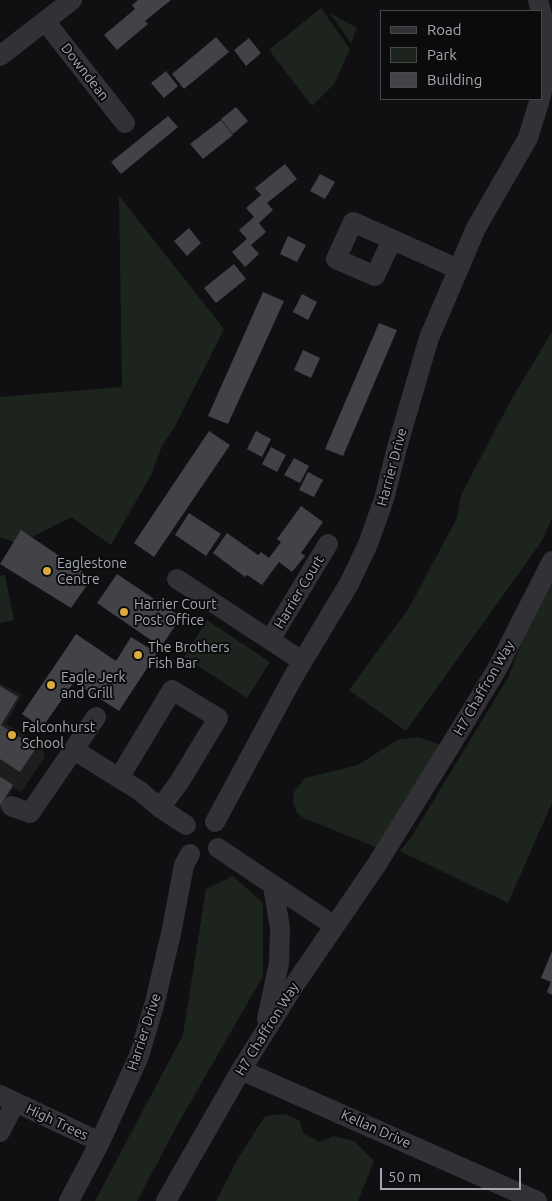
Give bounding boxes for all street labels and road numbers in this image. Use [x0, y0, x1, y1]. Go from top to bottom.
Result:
street label: Downdean [57, 40, 113, 104]
street label: Harrier Drive [373, 426, 411, 508]
street label: Harrier Court [270, 552, 328, 632]
street label: H7 Chaffron Way [450, 638, 518, 738]
street label: H7 Chaffron Way [232, 979, 302, 1079]
street label: Harrier Drive [124, 991, 164, 1073]
street label: High Trees [23, 1100, 91, 1144]
street label: Kellan Drive [338, 1106, 414, 1152]

